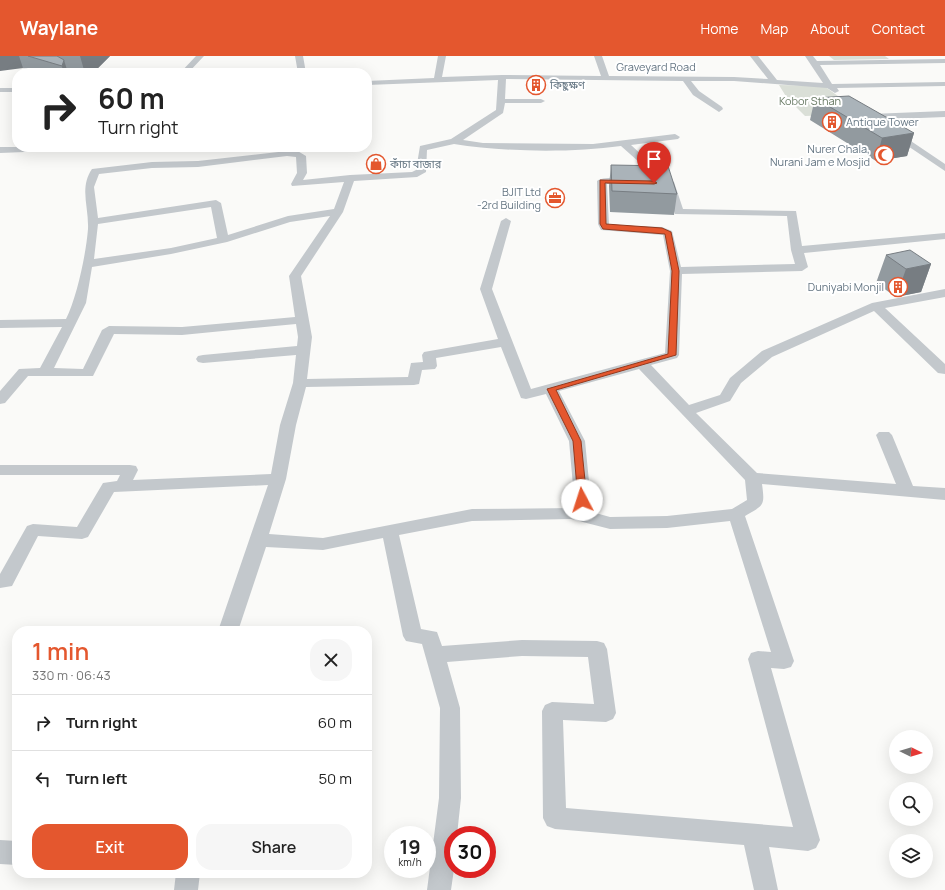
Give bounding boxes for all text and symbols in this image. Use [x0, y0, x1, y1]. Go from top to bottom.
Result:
text: Waylane [20, 15, 98, 41]
text: Home [701, 19, 738, 38]
text: Map [760, 19, 788, 38]
text: About [810, 19, 850, 38]
text: Contact [872, 19, 925, 38]
street label: Graveyard Road [616, 59, 696, 74]
building icon: কিছুক্ষণ [525, 74, 547, 96]
place label: কিছুক্ষণ [549, 77, 585, 92]
text: 60 m [98, 79, 165, 117]
icon: right [32, 84, 84, 136]
park label: Kobor Sthan [779, 93, 841, 108]
building icon: Antique Tower [821, 111, 843, 133]
place label: Antique Tower [846, 114, 919, 129]
text: Turn right [98, 115, 179, 139]
place label: Nurer Chala, Nurani Jam e Mosjid [770, 141, 870, 169]
pin [637, 142, 671, 183]
mosque icon: Nurer Chala, Nurani Jam e Mosjid [873, 144, 895, 166]
icon: arrive [643, 148, 665, 170]
shop icon: কাঁচা বাজার [365, 153, 387, 175]
place label: কাঁচা বাজার [389, 156, 442, 171]
place label: BJIT Ltd -2rd Building [477, 184, 541, 212]
office icon: BJIT Ltd -2rd Building [544, 187, 566, 209]
building icon: Duniyabi Monjil [887, 276, 909, 298]
place label: Duniyabi Monjil [808, 279, 884, 294]
position arrow [561, 479, 603, 521]
text: 1 min [32, 634, 89, 667]
button: close [310, 639, 352, 681]
text: 330 m · 06:43 [32, 666, 111, 684]
icon: right [32, 712, 54, 734]
text: Turn right [66, 712, 137, 733]
text: 60 m [318, 712, 352, 733]
north arrow [889, 730, 933, 774]
map controls [889, 730, 933, 878]
icon: left [32, 768, 54, 790]
text: Turn left [66, 768, 128, 789]
text: 50 m [318, 768, 352, 789]
button: search [889, 782, 933, 826]
button: Exit [32, 824, 188, 870]
button: Share [196, 824, 352, 870]
speed limit sign: 30 [444, 826, 496, 878]
text: 19 [399, 833, 421, 860]
button: layers [889, 834, 933, 878]
text: km/h [398, 855, 422, 869]

